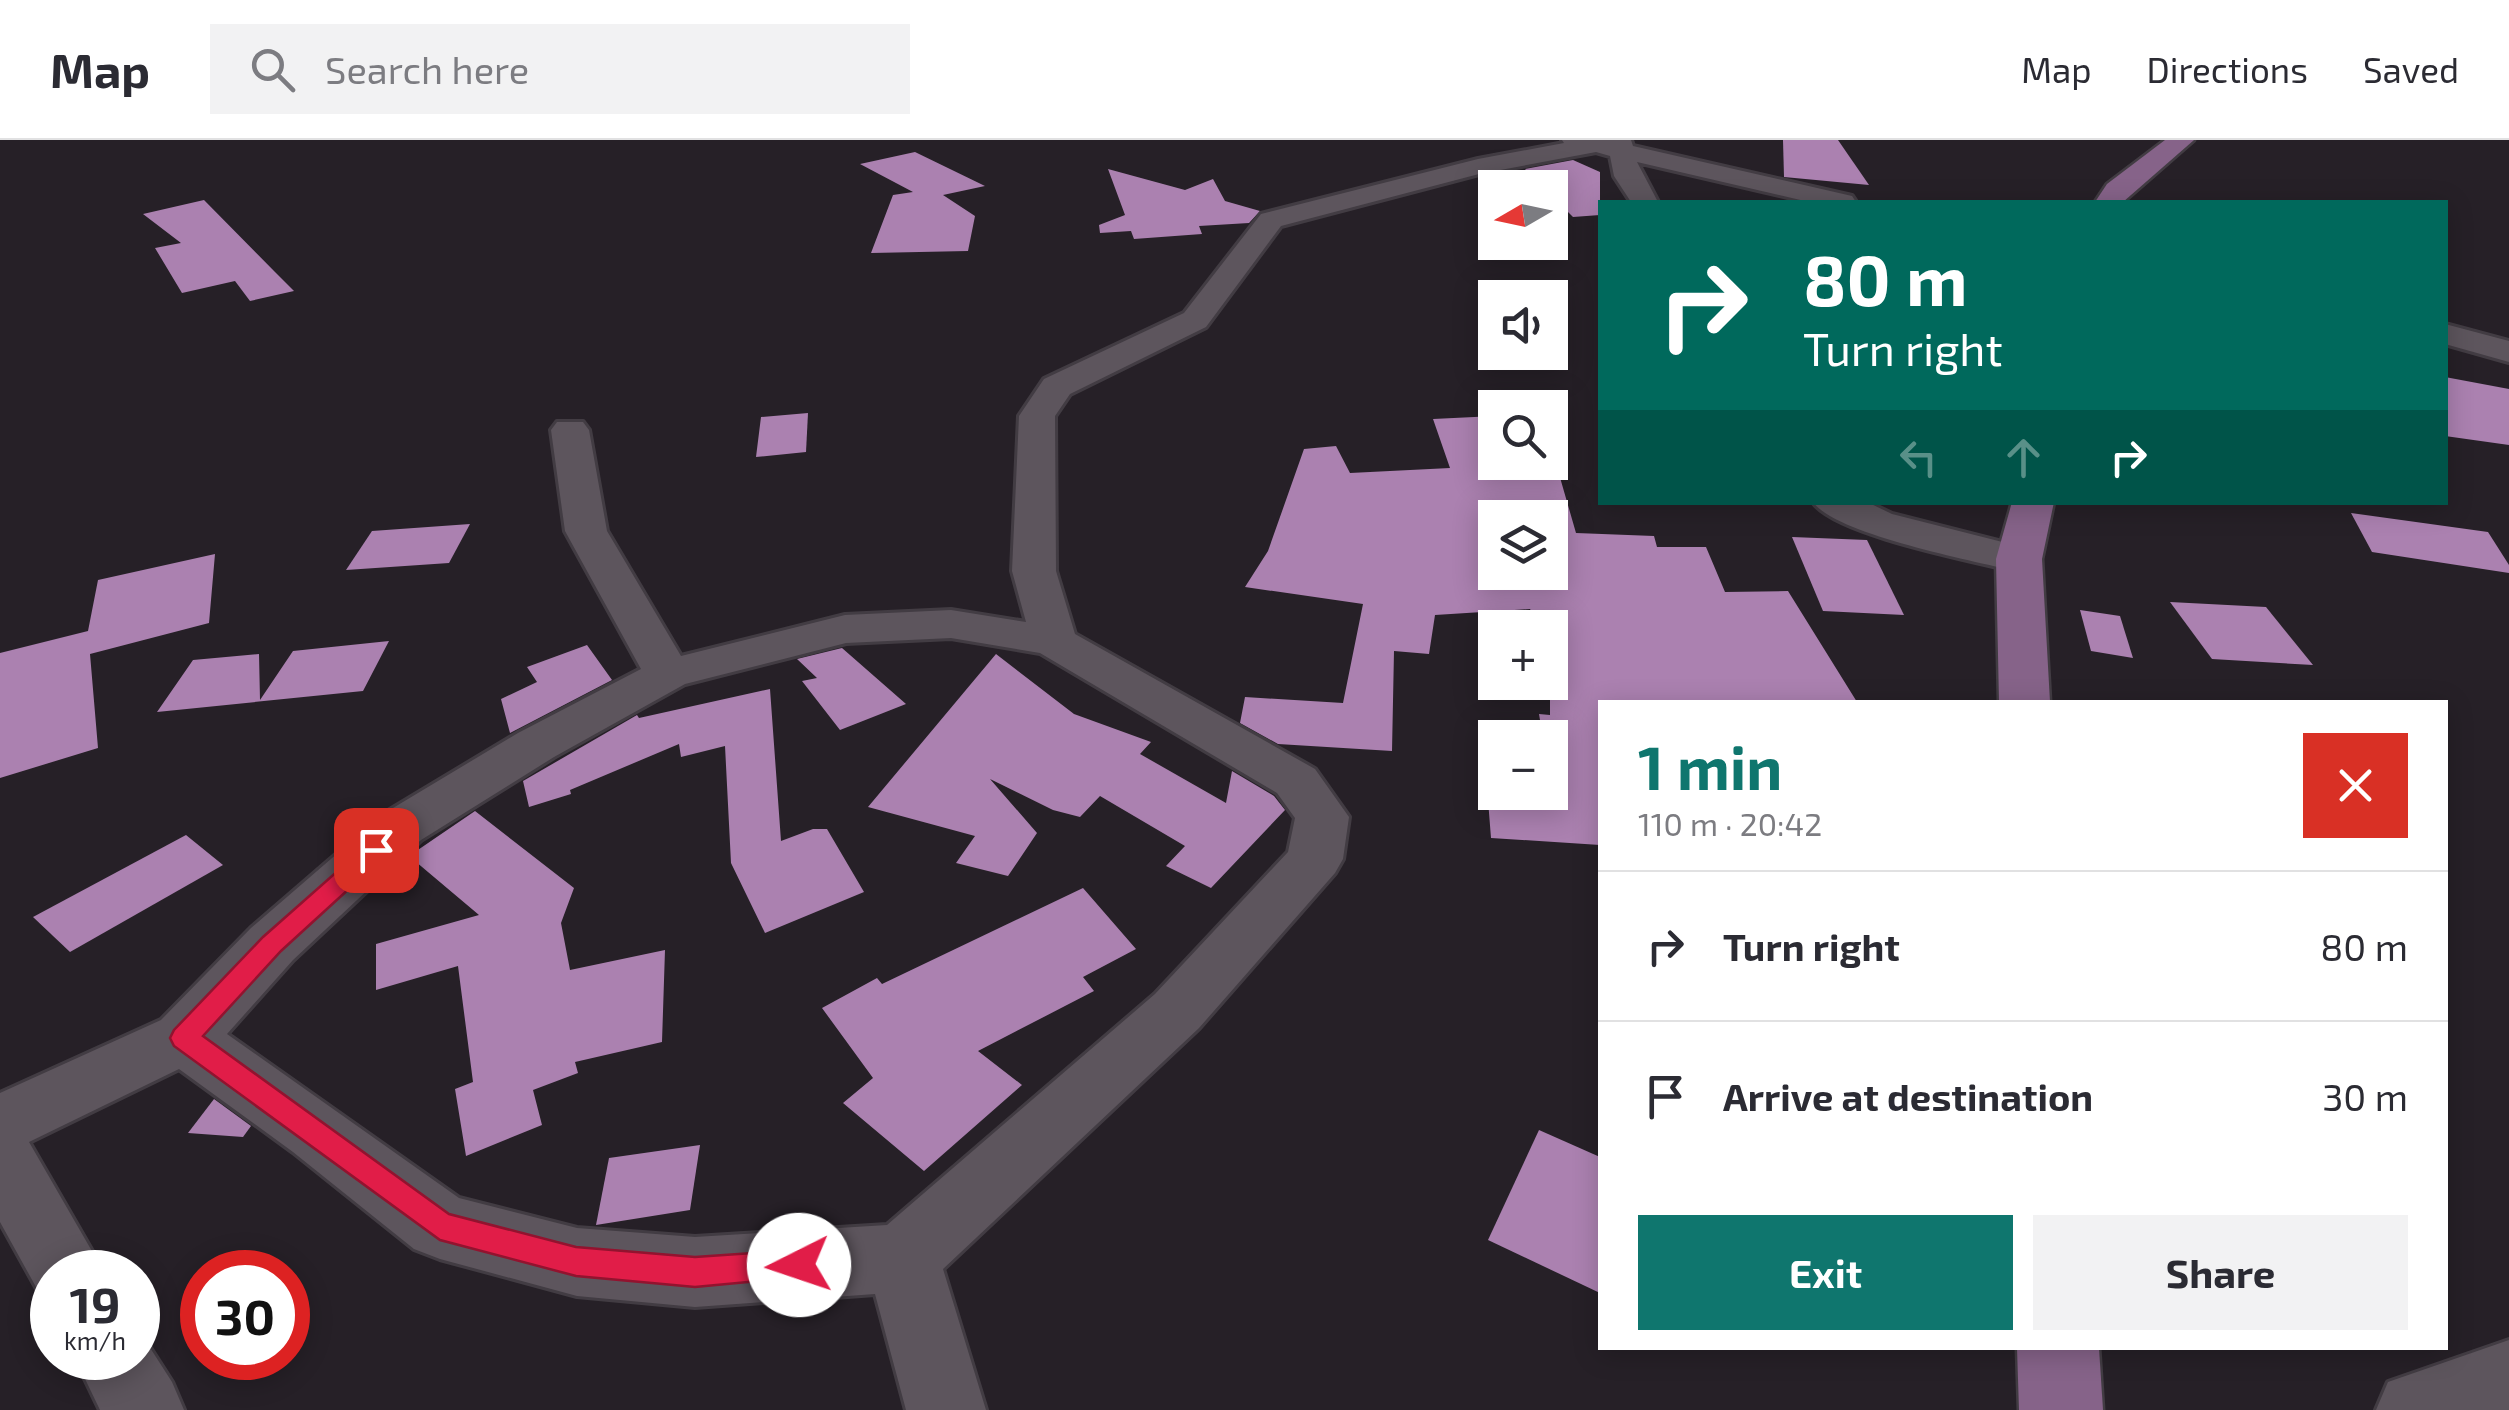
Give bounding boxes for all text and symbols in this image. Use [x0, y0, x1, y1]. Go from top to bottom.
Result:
search box [210, 24, 910, 114]
text: Map [50, 40, 150, 98]
icon: search [245, 42, 300, 97]
text: Search here [325, 46, 529, 92]
text: Map [2021, 48, 2092, 90]
text: Directions [2147, 48, 2308, 90]
text: Saved [2363, 48, 2459, 90]
north arrow [1478, 170, 1568, 260]
map controls [1478, 170, 1568, 810]
text: 80 m [1803, 236, 1968, 320]
icon: right [1638, 240, 1768, 370]
button: sound [1478, 280, 1568, 370]
text: Turn right [1803, 321, 2003, 375]
button: search [1478, 390, 1568, 480]
icon: left [1891, 430, 1946, 485]
icon: ahead [1996, 430, 2051, 485]
icon: right [2101, 430, 2156, 485]
button: layers [1478, 500, 1568, 590]
button: + [1478, 610, 1568, 700]
button: − [1478, 720, 1568, 810]
text: 1 min [1638, 730, 1782, 802]
button: close [2303, 733, 2408, 838]
text: 110 m · 20:42 [1638, 804, 1822, 842]
pin [334, 808, 419, 893]
icon: arrive [349, 823, 404, 878]
icon: right [1638, 919, 1693, 974]
text: Turn right [1723, 923, 1900, 969]
text: 80 m [2320, 923, 2408, 969]
icon: arrive [1638, 1069, 1693, 1124]
text: Arrive at destination [1723, 1073, 2093, 1119]
text: 30 m [2322, 1073, 2408, 1119]
position arrow [747, 1213, 851, 1317]
button: Exit [1638, 1215, 2013, 1330]
button: Share [2033, 1215, 2408, 1330]
speed limit sign: 30 [180, 1250, 310, 1380]
text: 19 [69, 1273, 121, 1333]
text: km/h [64, 1325, 126, 1355]

